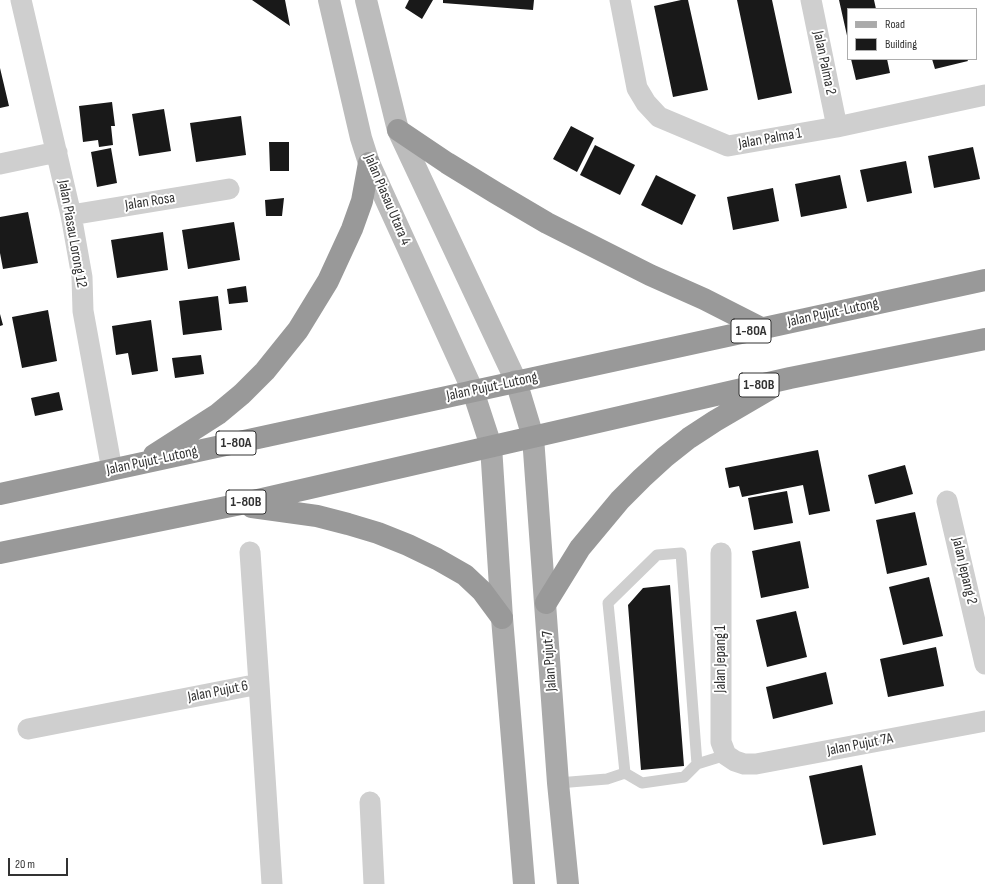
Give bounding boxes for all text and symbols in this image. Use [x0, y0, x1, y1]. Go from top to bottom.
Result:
legend [847, 8, 977, 60]
text: Road [885, 17, 905, 32]
street label: Jalan Palma 2 [808, 29, 840, 97]
text: Building [885, 37, 917, 52]
street label: Jalan Palma 1 [737, 125, 803, 153]
street label: Jalan Piasau Utara 4 [360, 152, 414, 248]
street label: Jalan Piasau Lorong 12 [54, 179, 90, 289]
street label: Jalan Rosa [124, 189, 176, 215]
street label: Jalan Pujut-Lutong [786, 295, 880, 331]
road number: 1-80A [731, 319, 771, 343]
street label: Jalan Pujut-Lutong [445, 369, 539, 405]
road number: 1-80B [739, 373, 779, 397]
road number: 1-80A [216, 431, 256, 455]
street label: Jalan Pujut-Lutong [105, 443, 199, 479]
road number: 1-80B [226, 490, 266, 514]
street label: Jalan Jepang 2 [948, 536, 980, 606]
street label: Jalan Jepang 1 [712, 625, 730, 693]
street label: Jalan Pujut 7 [539, 630, 561, 692]
street label: Jalan Pujut 6 [186, 677, 250, 707]
street label: Jalan Pujut 7A [825, 730, 895, 760]
scale bar [10, 850, 70, 876]
text: 20 m [15, 857, 35, 872]

